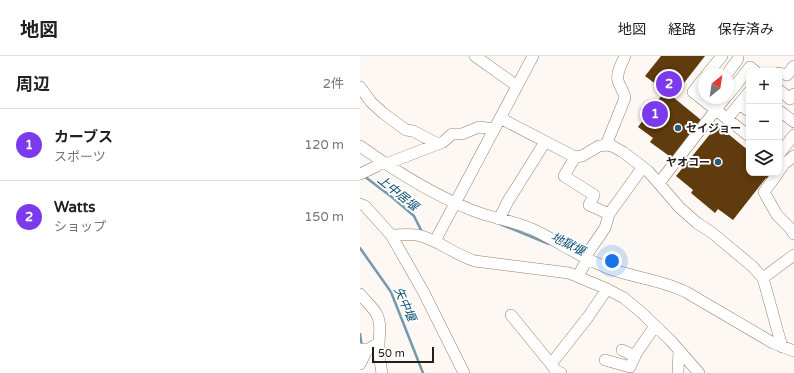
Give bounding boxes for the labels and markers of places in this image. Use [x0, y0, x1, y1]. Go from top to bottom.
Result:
pin: 2 [656, 69, 682, 99]
pin: 1 [642, 99, 668, 129]
place label: セイジョー [686, 122, 741, 135]
marker: セイジョー [673, 123, 683, 133]
place label: ヤオコー [666, 156, 710, 169]
marker: ヤオコー [713, 157, 723, 167]

